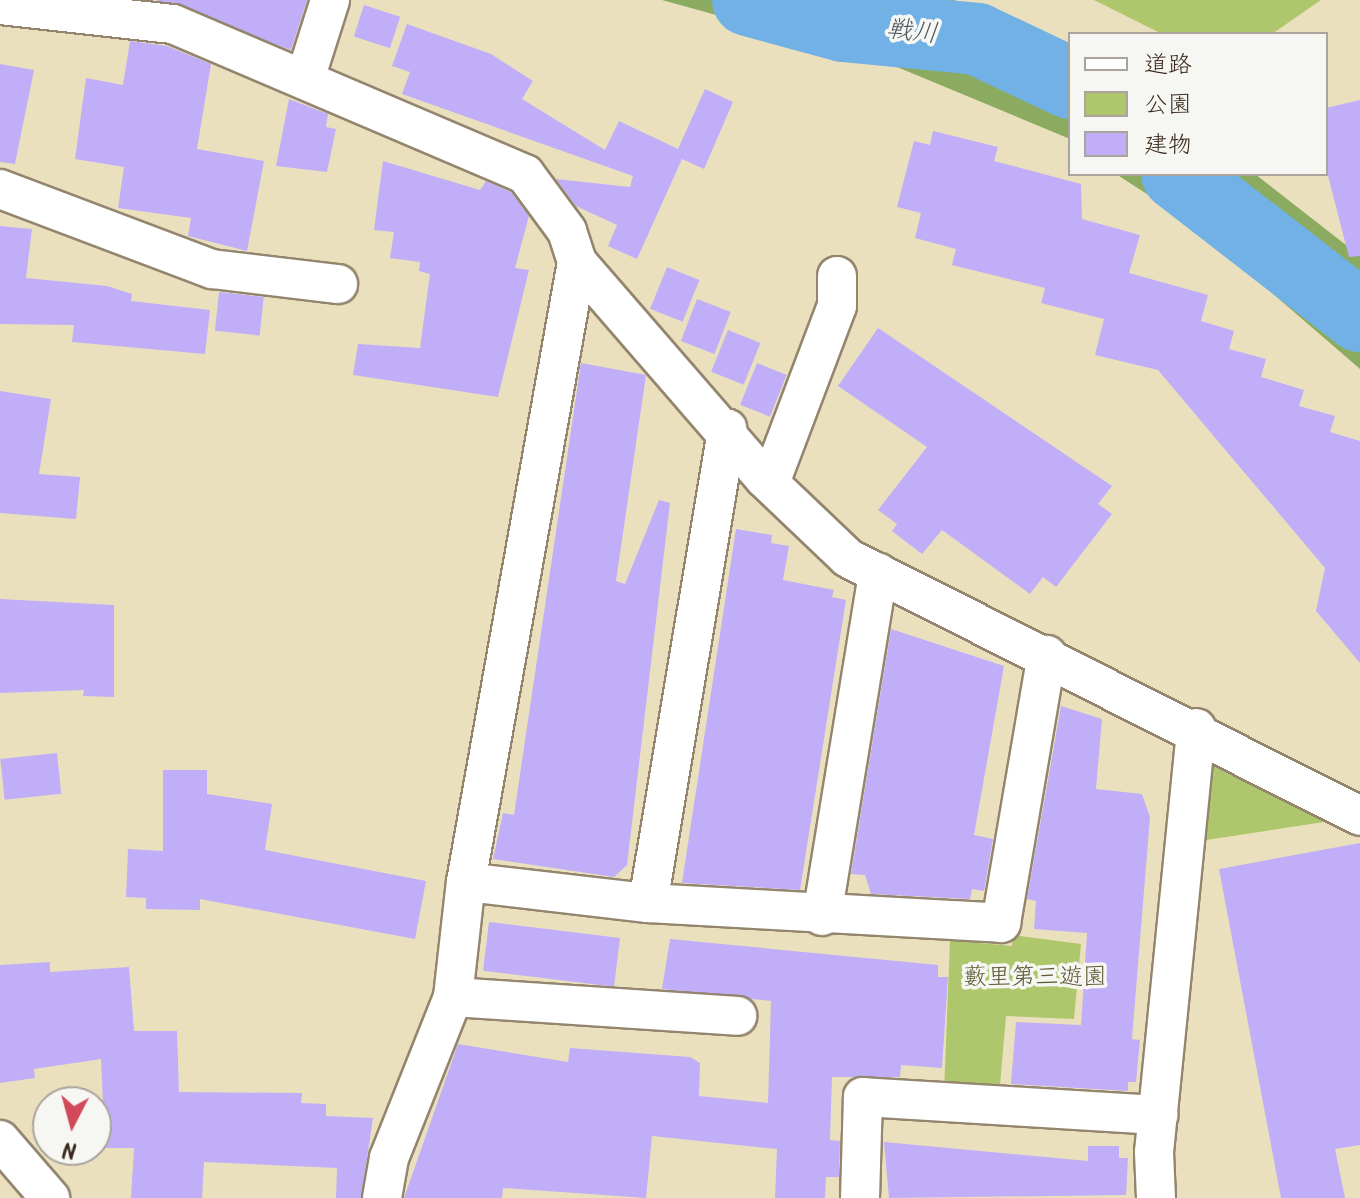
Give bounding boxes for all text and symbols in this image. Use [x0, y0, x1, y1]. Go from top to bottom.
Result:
water label: 戦川 [885, 15, 939, 51]
legend [1068, 32, 1328, 176]
text: 道路 [1144, 46, 1192, 85]
text: 公園 [1144, 86, 1192, 125]
text: 建物 [1144, 126, 1192, 165]
park label: 藪里第三遊園 [963, 964, 1107, 992]
north arrow [32, 1086, 112, 1166]
text: N [61, 1130, 78, 1167]

